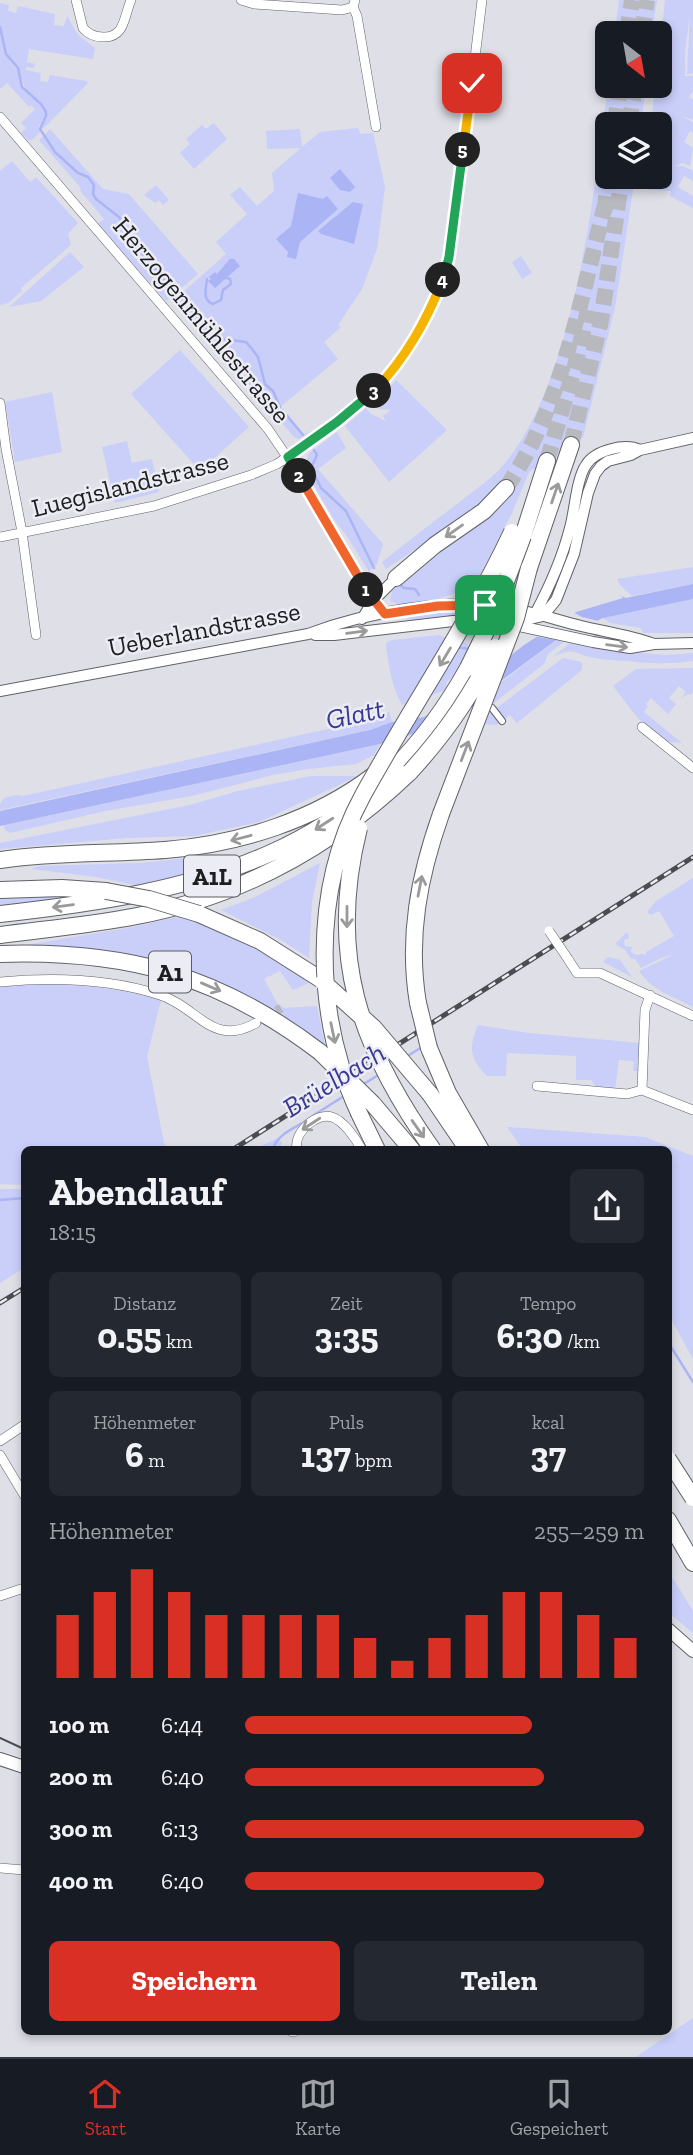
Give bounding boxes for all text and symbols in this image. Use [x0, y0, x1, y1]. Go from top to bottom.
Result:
north arrow [595, 21, 672, 98]
map controls [595, 21, 672, 189]
pin [442, 53, 502, 113]
icon: check [453, 64, 491, 102]
button: layers [595, 112, 672, 189]
pin: 5 [446, 132, 480, 168]
text: 5 [458, 138, 467, 161]
street label: Herzogenmühlestrasse [106, 210, 298, 430]
pin: 4 [426, 262, 460, 298]
text: 4 [437, 268, 448, 291]
pin: 3 [356, 374, 392, 408]
text: 3 [368, 379, 379, 402]
street label: Luegislandstrasse [28, 444, 232, 524]
pin: 2 [282, 458, 316, 494]
text: 2 [293, 464, 304, 487]
one-way arrow [549, 482, 562, 504]
one-way arrow [445, 524, 464, 538]
pin: 1 [348, 572, 384, 608]
pin [455, 575, 515, 635]
text: 1 [362, 578, 369, 601]
icon: arrive [466, 586, 504, 624]
street label: Ueberlandstrasse [105, 595, 303, 663]
one-way arrow [345, 625, 368, 638]
one-way arrow [605, 639, 628, 652]
one-way arrow [438, 646, 452, 666]
water label: Glatt [323, 692, 388, 736]
one-way arrow [460, 740, 472, 762]
one-way arrow [315, 817, 334, 832]
one-way arrow [230, 832, 252, 845]
road number: A1L [184, 856, 240, 896]
one-way arrow [413, 875, 427, 898]
one-way arrow [52, 900, 74, 913]
one-way arrow [340, 905, 354, 928]
road number: A1 [149, 952, 191, 992]
one-way arrow [200, 981, 221, 994]
one-way arrow [326, 1021, 340, 1044]
water label: Brüelbach [277, 1036, 391, 1124]
one-way arrow [302, 1116, 321, 1131]
one-way arrow [411, 1119, 425, 1138]
text: Abendlauf [49, 1169, 224, 1215]
button: share [570, 1169, 644, 1243]
text: 18:15 [49, 1218, 96, 1246]
text: Distanz [113, 1292, 176, 1315]
text: Zeit [330, 1292, 363, 1315]
text: Tempo [520, 1292, 576, 1315]
text: 0.55 [97, 1315, 162, 1357]
text: 3:35 [314, 1315, 379, 1357]
text: 6:30 [497, 1315, 563, 1357]
text: km [162, 1330, 192, 1353]
text: /km [563, 1330, 600, 1353]
text: Höhenmeter [93, 1411, 197, 1434]
text: Puls [329, 1411, 364, 1434]
text: kcal [532, 1411, 564, 1434]
text: 6 [125, 1434, 144, 1476]
text: 137 [301, 1434, 351, 1476]
text: 37 [530, 1434, 566, 1476]
text: m [144, 1449, 165, 1472]
text: bpm [351, 1449, 392, 1472]
text: Höhenmeter [49, 1517, 174, 1545]
text: 255–259 m [534, 1517, 644, 1545]
text: 100 m [49, 1711, 109, 1739]
text: 6:44 [161, 1711, 203, 1739]
text: 200 m [49, 1763, 112, 1791]
text: 6:40 [161, 1763, 204, 1791]
text: 300 m [49, 1815, 112, 1843]
text: 6:13 [161, 1815, 198, 1843]
text: 400 m [49, 1867, 113, 1895]
text: 6:40 [161, 1867, 204, 1895]
button: Speichern [49, 1941, 340, 2021]
button: Teilen [354, 1941, 644, 2021]
tab: Start [85, 2075, 126, 2140]
tab: Karte [295, 2075, 341, 2140]
tab: Gespeichert [510, 2075, 608, 2140]

